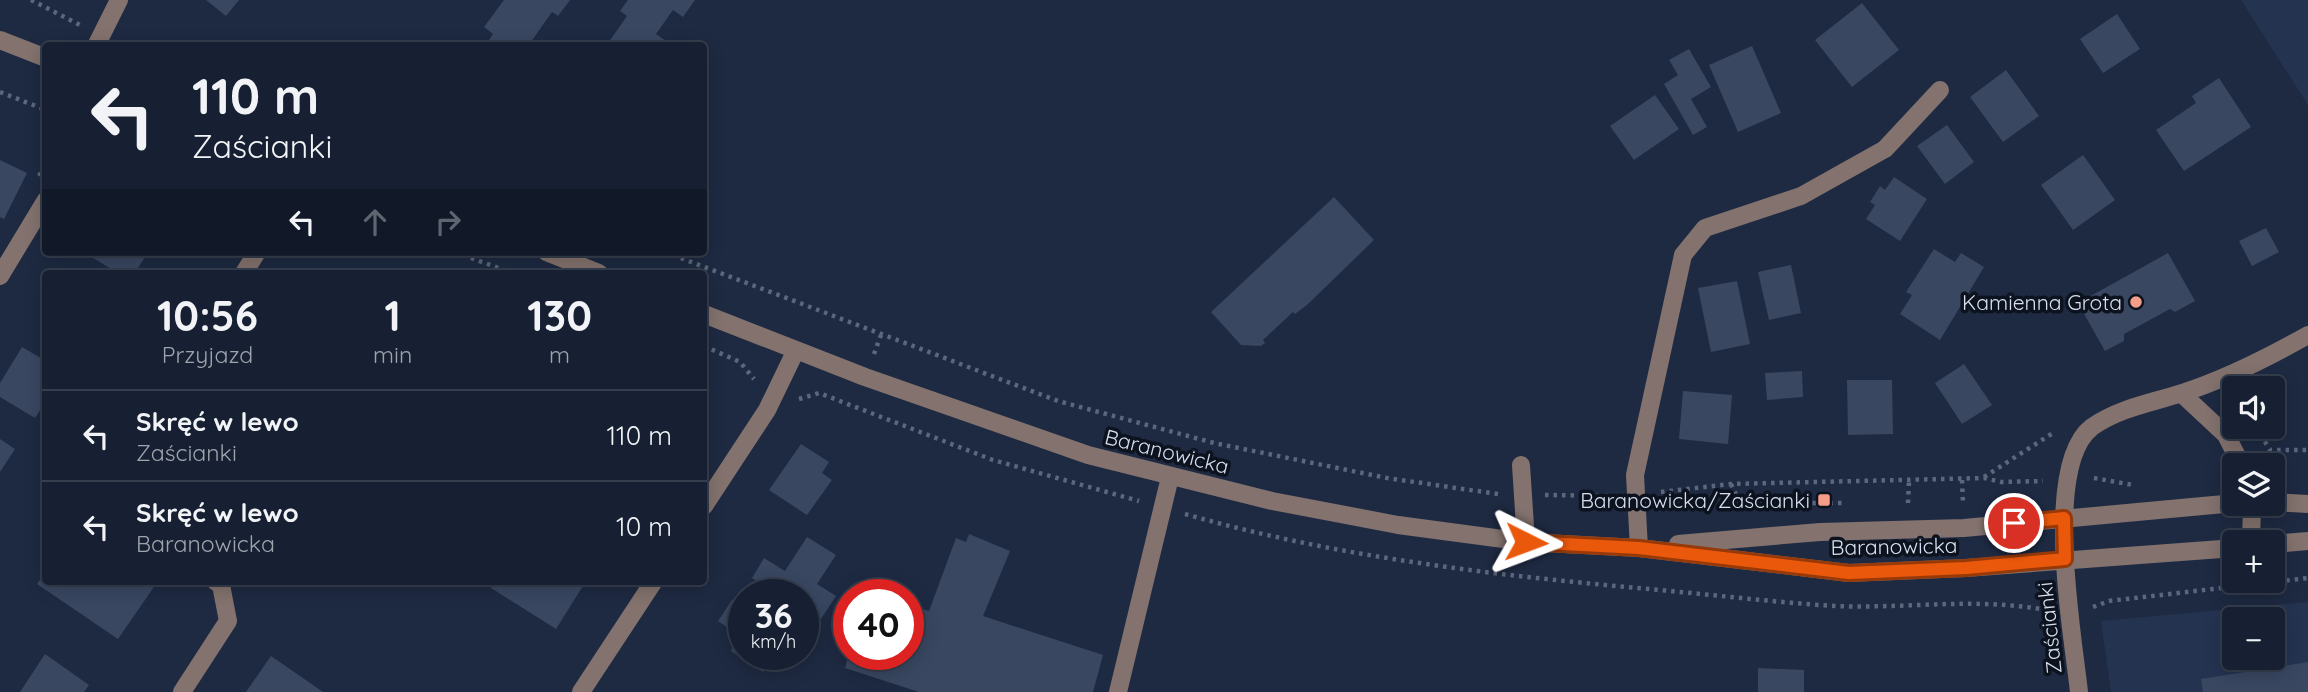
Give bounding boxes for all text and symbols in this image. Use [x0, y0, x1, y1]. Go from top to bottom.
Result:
text: 110 m [192, 65, 319, 126]
icon: left [77, 70, 168, 161]
text: Zaścianki [192, 126, 332, 166]
icon: left [283, 203, 321, 241]
icon: ahead [356, 203, 394, 241]
icon: right [429, 203, 467, 241]
text: 10:56 [157, 289, 258, 342]
text: 1 [384, 289, 401, 342]
text: 130 [527, 289, 592, 342]
place label: Kamienna Grota [1962, 289, 2122, 315]
marker: Kamienna Grota [2128, 294, 2144, 310]
text: Przyjazd [162, 340, 253, 369]
text: min [373, 340, 412, 369]
text: m [549, 340, 570, 369]
map controls [2222, 376, 2285, 670]
button: sound [2222, 376, 2285, 439]
text: Skręć w lewo [136, 405, 299, 438]
icon: left [77, 417, 115, 455]
text: 110 m [606, 419, 672, 452]
street label: Baranowicka [1102, 423, 1232, 479]
text: Zaścianki [136, 438, 237, 467]
button: layers [2222, 453, 2285, 516]
place label: Baranowicka/Zaścianki [1580, 487, 1810, 513]
marker: Baranowicka/Zaścianki [1816, 492, 1832, 508]
pin [1984, 493, 2044, 553]
text: Skręć w lewo [136, 496, 299, 529]
icon: arrive [1995, 504, 2033, 542]
position arrow [1489, 505, 1563, 579]
icon: left [77, 508, 115, 546]
text: 10 m [616, 510, 672, 543]
text: Baranowicka [136, 529, 275, 558]
button: + [2222, 530, 2285, 593]
street label: Baranowicka [1830, 532, 1958, 560]
speed limit sign: 40 [833, 579, 924, 670]
street label: Zaścianki [2031, 581, 2067, 675]
text: 36 [754, 593, 793, 637]
button: − [2222, 607, 2285, 670]
text: km/h [751, 630, 796, 653]

